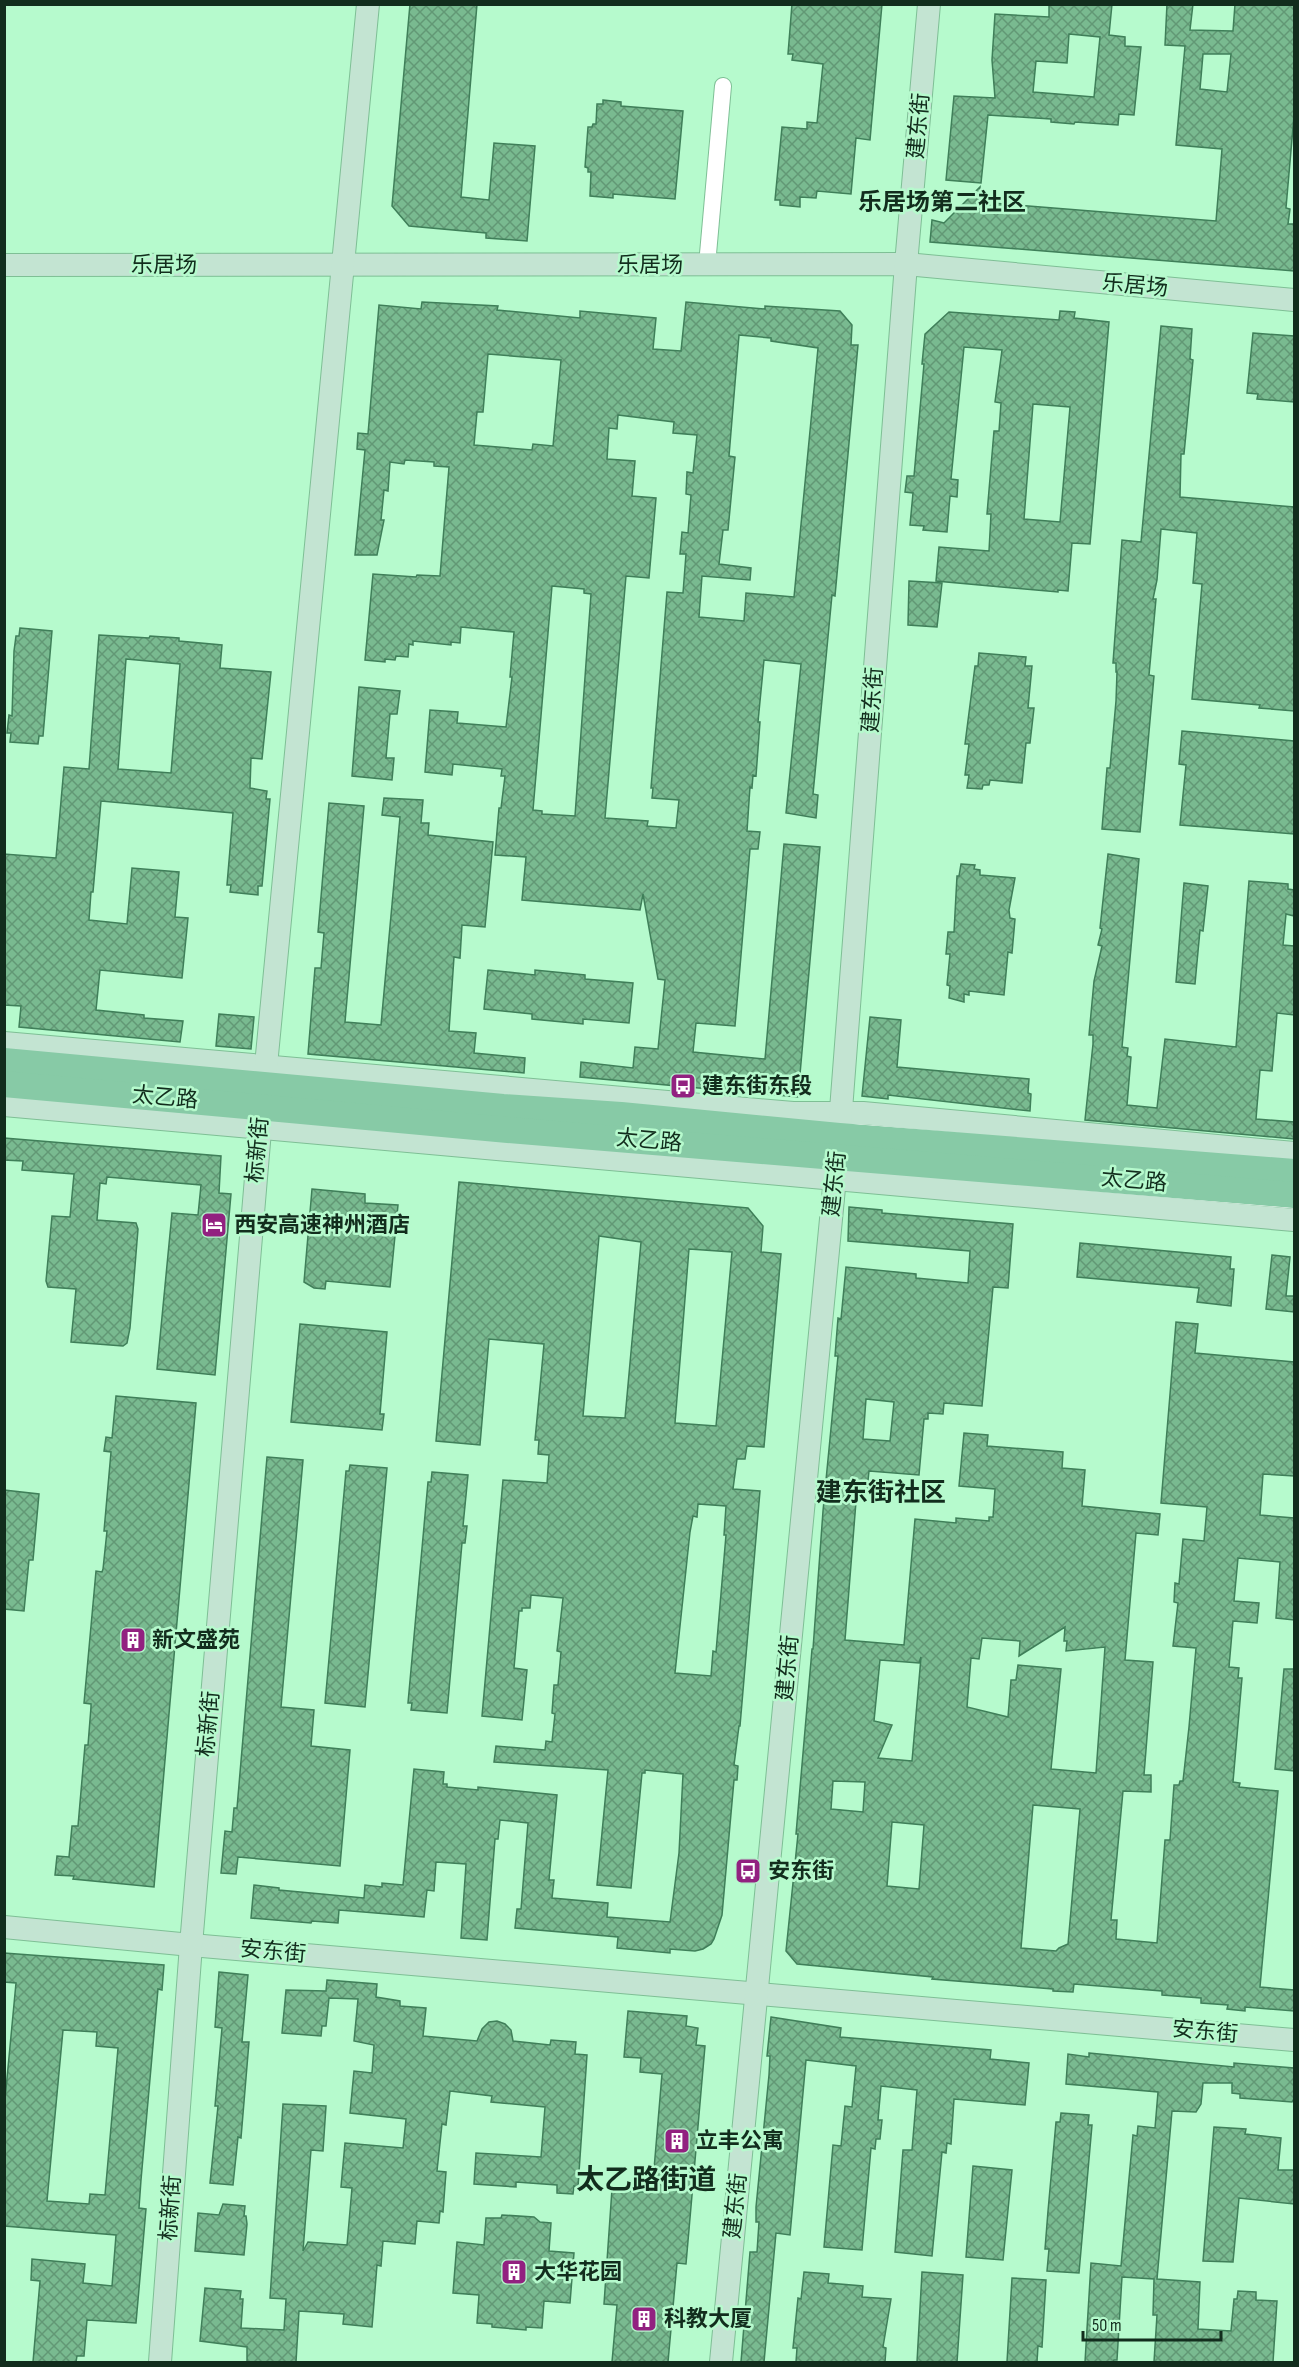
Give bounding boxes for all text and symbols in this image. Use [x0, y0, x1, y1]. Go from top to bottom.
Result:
street label: 建东街 [903, 92, 935, 160]
district label: 乐居场第二社区 [858, 188, 1026, 217]
street label: 乐居场 [131, 252, 197, 279]
street label: 乐居场 [617, 252, 683, 279]
street label: 乐居场 [1101, 270, 1169, 302]
street label: 建东街 [857, 666, 889, 734]
bus stop icon: 建东街东段 [668, 1071, 698, 1101]
place label: 建东街东段 [702, 1073, 812, 1100]
street label: 太乙路 [131, 1082, 199, 1114]
street label: 标新街 [242, 1116, 274, 1184]
street label: 太乙路 [615, 1125, 683, 1157]
street label: 建东街 [818, 1150, 852, 1218]
street label: 太乙路 [1100, 1165, 1168, 1197]
hotel icon: 西安高速神州酒店 [199, 1210, 229, 1240]
place label: 西安高速神州酒店 [234, 1212, 410, 1239]
district label: 建东街社区 [816, 1478, 946, 1509]
building icon: 新文盛苑 [118, 1625, 148, 1655]
place label: 新文盛苑 [152, 1627, 240, 1654]
street label: 建东街 [772, 1634, 804, 1702]
street label: 标新街 [193, 1690, 225, 1758]
bus stop icon: 安东街 [733, 1856, 763, 1886]
place label: 安东街 [768, 1858, 834, 1885]
street label: 安东街 [239, 1936, 307, 1968]
street label: 安东街 [1171, 2016, 1239, 2048]
building icon: 立丰公寓 [662, 2126, 692, 2156]
place label: 立丰公寓 [696, 2128, 784, 2155]
district label: 太乙路街道 [576, 2164, 716, 2197]
street label: 建东街 [719, 2172, 753, 2240]
street label: 标新街 [155, 2174, 187, 2242]
building icon: 大华花园 [499, 2257, 529, 2287]
place label: 大华花园 [534, 2259, 622, 2286]
building icon: 科教大厦 [629, 2304, 659, 2334]
scale bar [1083, 2304, 1221, 2342]
place label: 科教大厦 [664, 2306, 752, 2333]
text: 50 m [1092, 2315, 1122, 2336]

